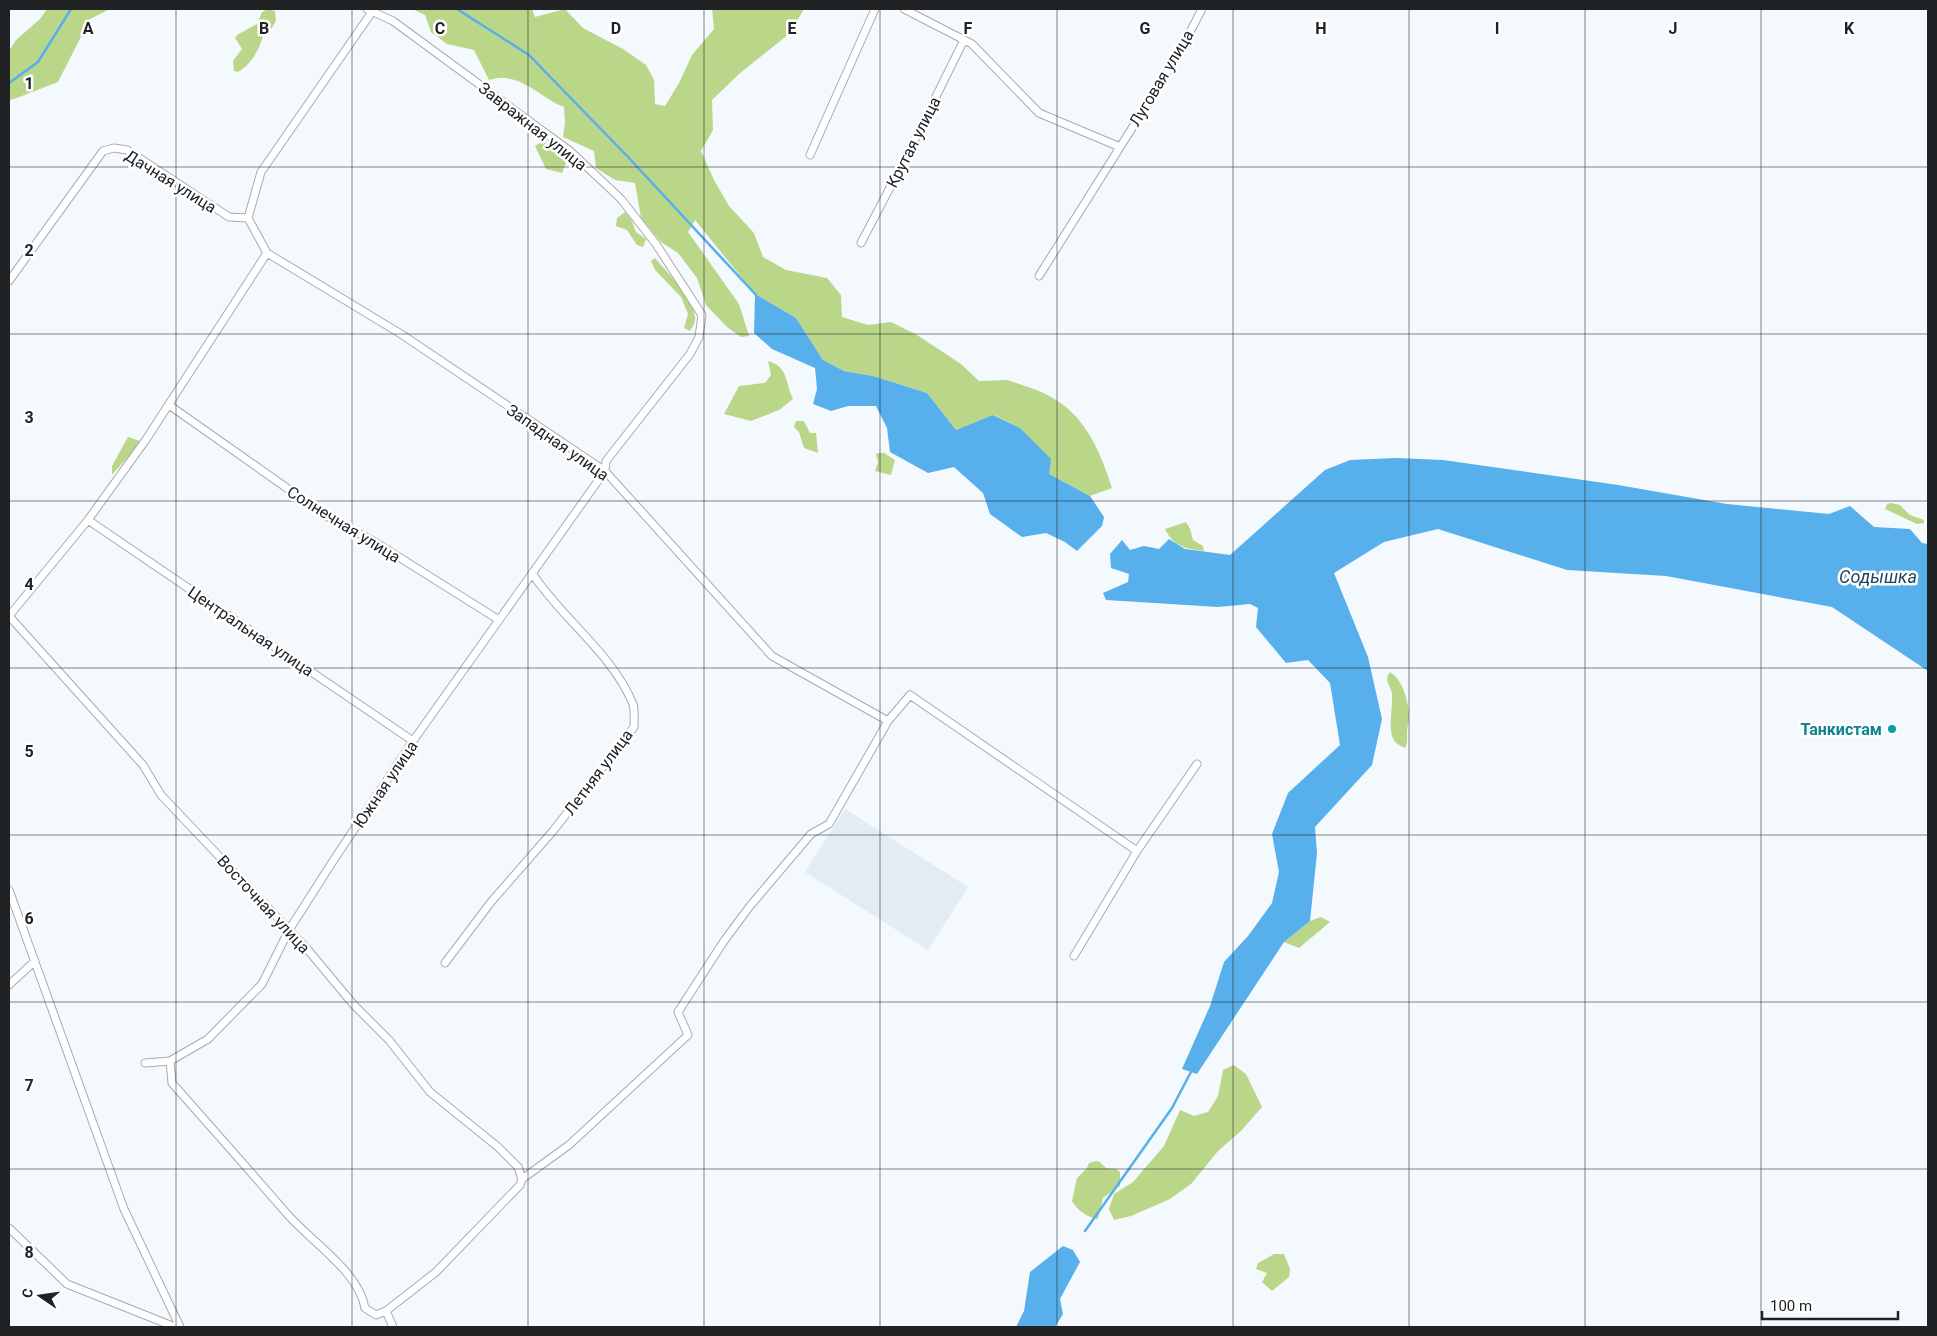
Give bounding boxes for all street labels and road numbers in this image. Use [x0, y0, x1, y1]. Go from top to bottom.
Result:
street label: Луговая улица [1125, 27, 1198, 130]
street label: Завражная улица [475, 78, 591, 174]
street label: Крутая улица [882, 94, 944, 191]
street label: Дачная улица [122, 146, 220, 217]
street label: Западная улица [503, 400, 612, 485]
street label: Солнечная улица [284, 482, 404, 567]
street label: Центральная улица [184, 582, 317, 680]
street label: Летняя улица [560, 726, 637, 819]
street label: Южная улица [349, 737, 422, 832]
street label: Восточная улица [213, 851, 314, 957]

